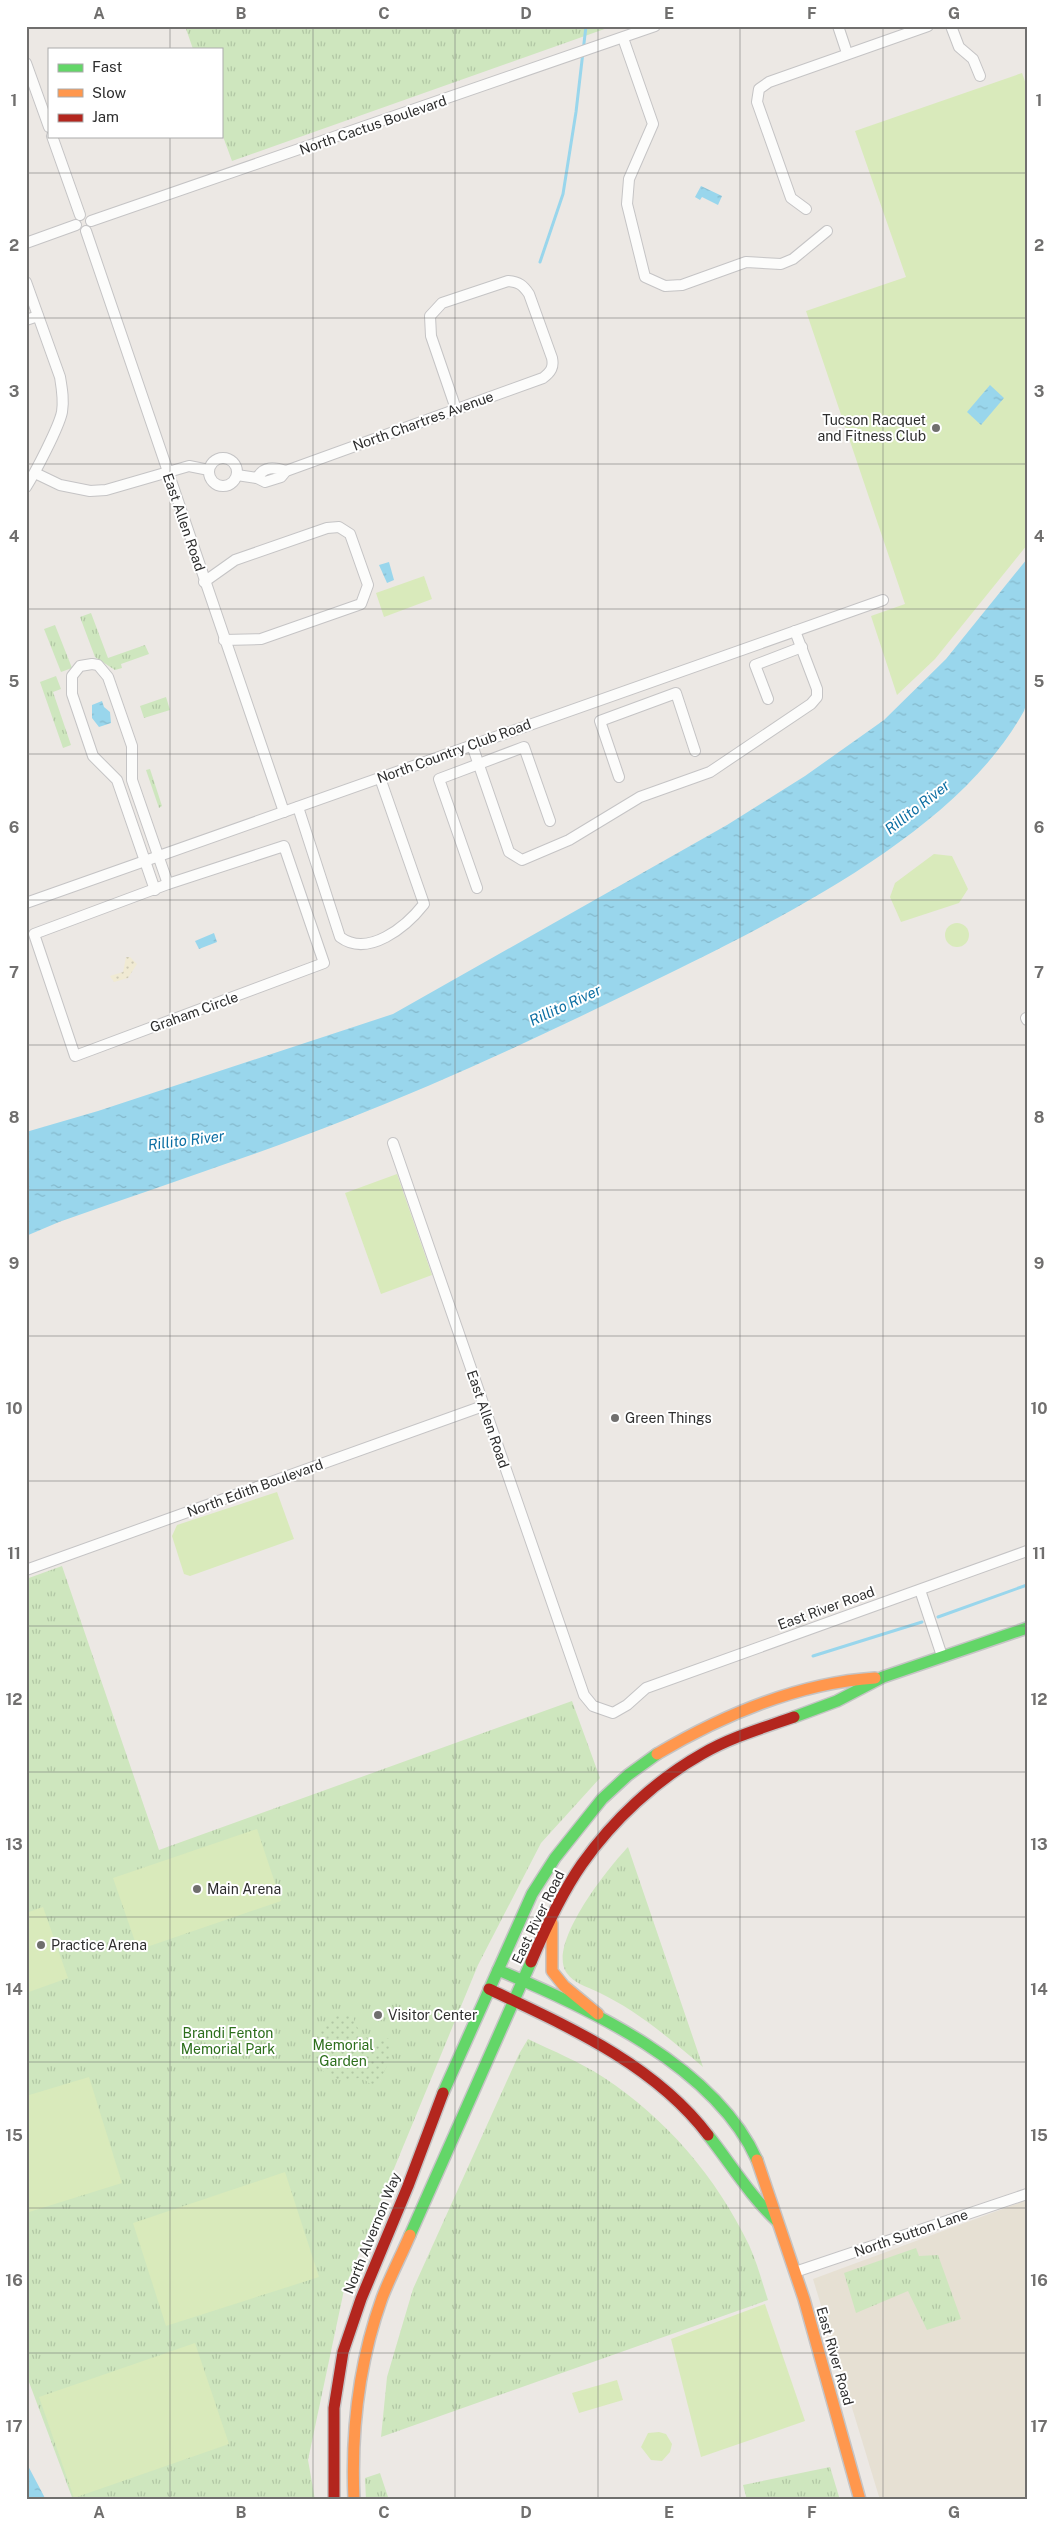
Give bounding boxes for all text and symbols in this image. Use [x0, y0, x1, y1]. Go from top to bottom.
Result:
text: A [93, 4, 105, 23]
text: B [236, 4, 247, 23]
text: C [378, 4, 390, 23]
text: D [520, 4, 532, 23]
text: E [664, 4, 674, 23]
text: F [807, 4, 817, 23]
text: G [948, 4, 960, 23]
legend [48, 48, 222, 138]
text: Fast [92, 58, 122, 75]
text: Slow [92, 84, 127, 101]
text: 1 [11, 91, 17, 110]
text: 1 [1036, 91, 1042, 110]
street label: North Cactus Boulevard [297, 92, 449, 158]
text: Jam [92, 108, 119, 125]
text: 2 [9, 236, 19, 255]
text: 2 [1034, 236, 1044, 255]
text: 3 [9, 382, 19, 401]
text: 3 [1034, 382, 1044, 401]
street label: North Chartres Avenue [350, 388, 496, 454]
place label: Tucson Racquet and Fitness Club [818, 412, 926, 444]
marker: Tucson Racquet and Fitness Club [930, 422, 942, 434]
street label: East Allen Road [160, 471, 208, 573]
text: 4 [9, 527, 20, 546]
text: 4 [1034, 527, 1045, 546]
text: 5 [9, 672, 20, 691]
text: 5 [1034, 672, 1045, 691]
street label: North Country Club Road [375, 716, 533, 786]
water label: Rillito River [881, 776, 953, 837]
text: 6 [9, 818, 19, 837]
text: 6 [1034, 818, 1044, 837]
text: 7 [9, 963, 19, 982]
text: 7 [1034, 963, 1044, 982]
water label: Rillito River [526, 981, 604, 1029]
street label: Graham Circle [148, 989, 240, 1035]
text: 8 [9, 1108, 20, 1127]
text: 8 [1034, 1108, 1045, 1127]
water label: Rillito River [147, 1127, 226, 1153]
text: 9 [9, 1254, 19, 1273]
text: 9 [1034, 1254, 1044, 1273]
street label: East Allen Road [464, 1368, 512, 1470]
text: 10 [5, 1399, 23, 1418]
text: 10 [1030, 1399, 1048, 1418]
place label: Green Things [625, 1410, 712, 1426]
marker: Green Things [609, 1412, 621, 1424]
street label: North Edith Boulevard [185, 1456, 325, 1520]
text: 11 [7, 1544, 21, 1563]
text: 11 [1032, 1544, 1046, 1563]
street label: East River Road [775, 1583, 877, 1633]
text: 12 [5, 1690, 23, 1709]
text: 12 [1030, 1690, 1048, 1709]
text: 13 [5, 1835, 23, 1854]
text: 13 [1030, 1835, 1048, 1854]
street label: East River Road [509, 1868, 567, 1966]
place label: Main Arena [207, 1881, 281, 1897]
marker: Main Arena [191, 1883, 203, 1895]
place label: Practice Arena [51, 1937, 147, 1953]
marker: Practice Arena [35, 1939, 47, 1951]
text: 14 [5, 1980, 23, 1999]
text: 14 [1030, 1980, 1048, 1999]
place label: Visitor Center [388, 2007, 477, 2023]
marker: Visitor Center [372, 2009, 384, 2021]
park label: Brandi Fenton Memorial Park [181, 2025, 275, 2057]
park label: Memorial Garden [312, 2037, 374, 2069]
text: 15 [5, 2126, 23, 2145]
text: 15 [1030, 2126, 1048, 2145]
street label: North Alvernon Way [340, 2169, 404, 2296]
street label: North Sutton Lane [852, 2206, 970, 2260]
text: 16 [5, 2271, 23, 2290]
text: 16 [1030, 2271, 1048, 2290]
street label: East River Road [813, 2305, 857, 2407]
text: 17 [6, 2417, 22, 2436]
text: 17 [1031, 2417, 1047, 2436]
text: A [93, 2503, 105, 2522]
text: B [236, 2503, 247, 2522]
text: C [378, 2503, 390, 2522]
text: D [520, 2503, 532, 2522]
text: E [664, 2503, 674, 2522]
text: F [807, 2503, 817, 2522]
text: G [948, 2503, 960, 2522]

